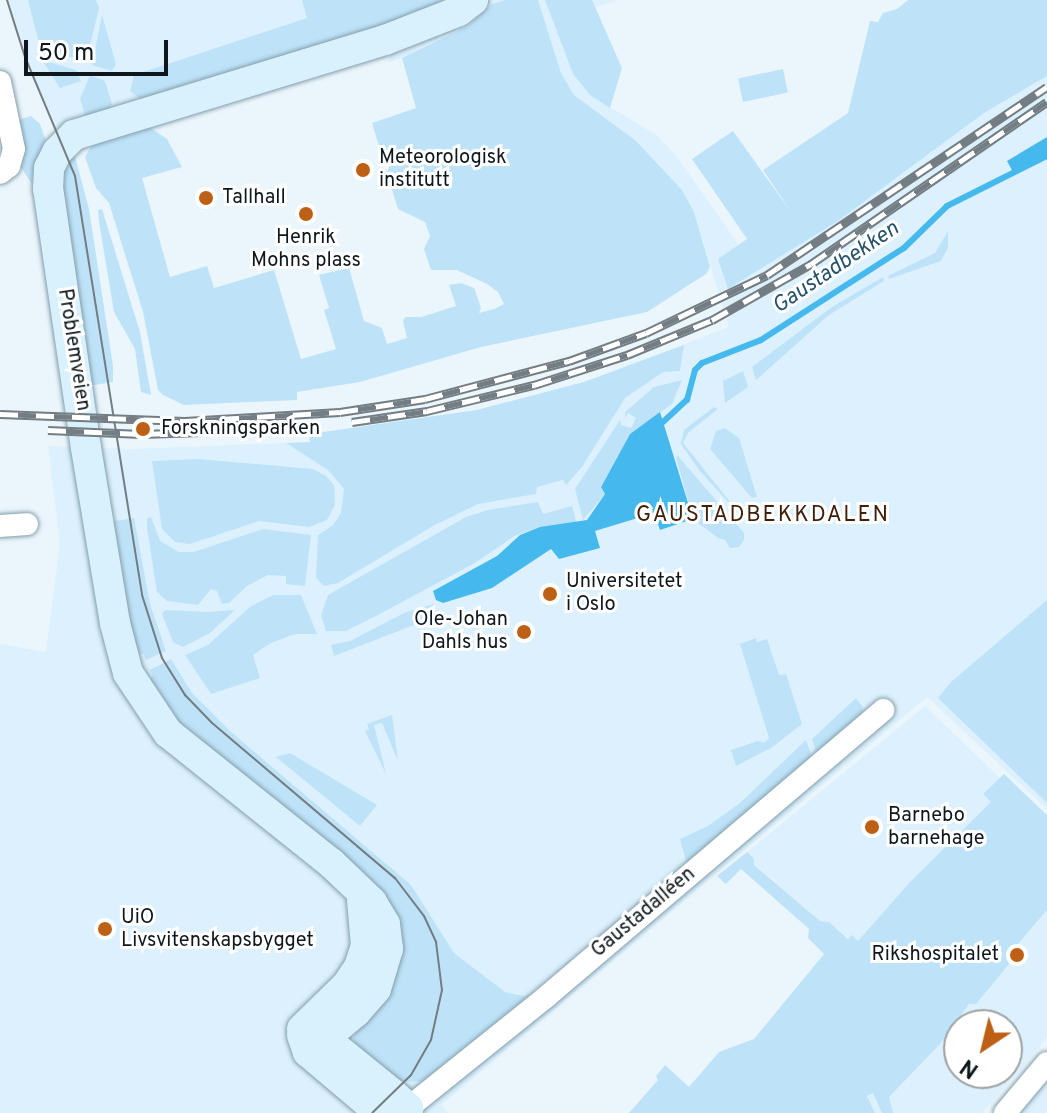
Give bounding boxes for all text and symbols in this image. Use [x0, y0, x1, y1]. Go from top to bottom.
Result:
scale bar [28, 24, 172, 74]
text: 50 m [38, 39, 94, 69]
place label: Meteorologisk institutt [379, 146, 507, 193]
marker: Meteorologisk institutt [354, 161, 372, 179]
place label: Tallhall [222, 186, 286, 210]
marker: Tallhall [197, 189, 215, 207]
marker: Henrik Mohns plass [297, 205, 315, 223]
water label: Gaustadbekken [768, 216, 904, 320]
place label: Henrik Mohns plass [251, 226, 361, 273]
street label: Problemveien [51, 287, 95, 413]
place label: Forskningsparken [161, 417, 320, 441]
marker: Forskningsparken [132, 418, 154, 440]
district label: GAUSTADBEKKDALEN [636, 503, 890, 529]
place label: Universitetet i Oslo [566, 570, 683, 617]
marker: Universitetet i Oslo [541, 585, 559, 603]
place label: Ole-Johan Dahls hus [414, 608, 508, 655]
marker: Ole-Johan Dahls hus [515, 623, 533, 641]
place label: Barnebo barnehage [888, 804, 984, 851]
marker: Barnebo barnehage [863, 818, 881, 836]
street label: Gaustadalléen [587, 863, 701, 963]
place label: UiO Livsvitenskapsbygget [121, 906, 314, 953]
marker: UiO Livsvitenskapsbygget [96, 920, 114, 938]
place label: Rikshospitalet [872, 943, 999, 967]
marker: Rikshospitalet [1006, 944, 1028, 966]
north arrow [943, 1009, 1023, 1089]
text: N [956, 1052, 984, 1083]

